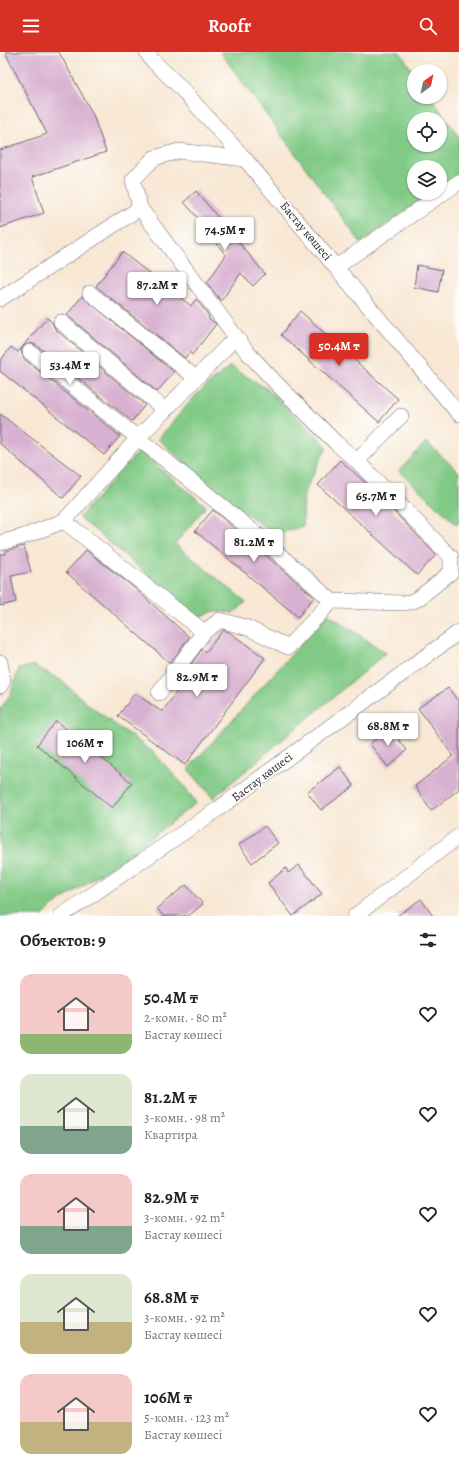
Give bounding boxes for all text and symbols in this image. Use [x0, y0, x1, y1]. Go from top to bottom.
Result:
text: Roofr [208, 14, 251, 38]
icon: menu [20, 15, 42, 37]
icon: search [417, 15, 439, 37]
north arrow [407, 64, 447, 104]
map controls [407, 64, 447, 200]
button: locate [407, 112, 447, 152]
button: layers [407, 160, 447, 200]
street label: Бастау көшесі [277, 198, 335, 264]
pin: 74.5M ₸ [188, 217, 262, 251]
text: 74.5M ₸ [205, 221, 245, 238]
pin: 87.2M ₸ [120, 272, 194, 306]
text: 87.2M ₸ [136, 276, 178, 293]
pin: 50.4M ₸ [302, 333, 376, 367]
text: 50.4M ₸ [318, 337, 360, 354]
pin: 53.4M ₸ [33, 352, 107, 386]
text: 53.4M ₸ [50, 356, 90, 373]
pin: 65.7M ₸ [339, 483, 413, 517]
text: 65.7M ₸ [356, 487, 396, 504]
pin: 81.2M ₸ [217, 529, 291, 563]
text: 81.2M ₸ [234, 533, 274, 550]
pin: 82.9M ₸ [160, 664, 234, 698]
text: 82.9M ₸ [176, 668, 218, 685]
pin: 68.8M ₸ [351, 713, 425, 747]
text: 68.8M ₸ [367, 717, 409, 734]
pin: 106M ₸ [52, 730, 118, 764]
text: 106M ₸ [67, 734, 103, 751]
street label: Бастау көшесі [228, 749, 296, 805]
text: Объектов: 9 [20, 929, 106, 952]
icon: filters [417, 929, 439, 951]
text: 50.4M ₸ [144, 986, 198, 1009]
icon: home [52, 990, 100, 1038]
icon: heart [417, 1003, 439, 1025]
text: 2-комн. · 80 m² [144, 1009, 227, 1026]
text: Бастау көшесі [144, 1026, 222, 1043]
text: 81.2M ₸ [144, 1086, 197, 1109]
icon: home [52, 1090, 100, 1138]
icon: heart [417, 1103, 439, 1125]
text: 3-комн. · 98 m² [144, 1109, 225, 1126]
text: Квартира [144, 1126, 198, 1143]
text: 82.9M ₸ [144, 1186, 199, 1209]
icon: home [52, 1190, 100, 1238]
icon: heart [417, 1203, 439, 1225]
text: 3-комн. · 92 m² [144, 1209, 225, 1226]
text: Бастау көшесі [144, 1226, 222, 1243]
text: 68.8M ₸ [144, 1286, 199, 1309]
icon: home [52, 1290, 100, 1338]
icon: heart [417, 1303, 439, 1325]
text: 3-комн. · 92 m² [144, 1309, 225, 1326]
text: Бастау көшесі [144, 1326, 222, 1343]
text: 106M ₸ [144, 1386, 192, 1409]
icon: home [52, 1390, 100, 1438]
icon: heart [417, 1403, 439, 1425]
text: 5-комн. · 123 m² [144, 1409, 229, 1426]
text: Бастау көшесі [144, 1426, 222, 1443]

